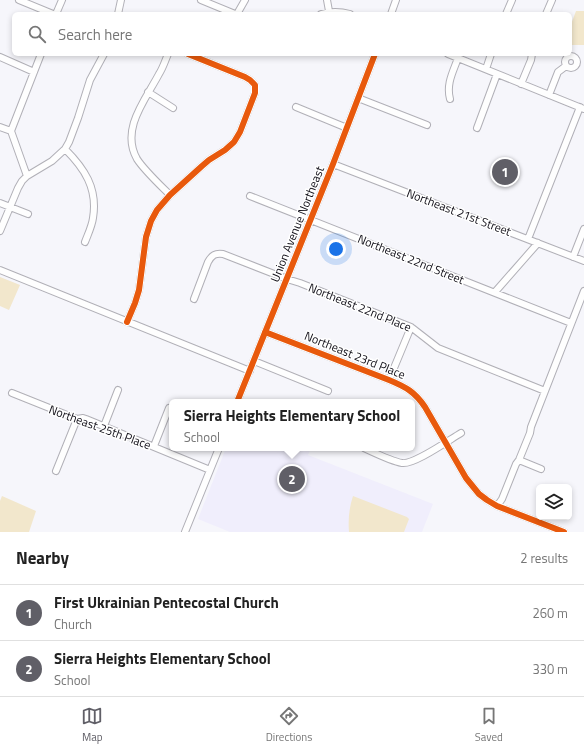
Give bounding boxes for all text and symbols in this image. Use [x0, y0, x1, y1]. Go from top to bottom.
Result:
search box [12, 12, 572, 56]
icon: search [26, 23, 48, 45]
text: Search here [58, 23, 132, 46]
pin: 1 [492, 157, 518, 187]
street label: Union Avenue Northeast [265, 162, 329, 285]
street label: Northeast 21st Street [404, 183, 515, 241]
street label: Northeast 22nd Street [355, 229, 468, 289]
your location [326, 239, 346, 259]
street label: Northeast 22nd Place [306, 278, 414, 336]
street label: Northeast 23rd Place [302, 326, 408, 384]
popup [169, 399, 415, 451]
street label: Northeast 25th Place [46, 400, 154, 454]
text: Sierra Heights Elementary School [184, 404, 400, 427]
text: School [184, 427, 220, 447]
pin: 2 [279, 464, 305, 494]
map controls [536, 484, 572, 520]
button: layers [536, 484, 572, 520]
text: Nearby [16, 545, 69, 571]
text: 2 results [520, 548, 568, 568]
text: First Ukrainian Pentecostal Church [54, 591, 279, 614]
text: 1 [25, 603, 33, 623]
text: 260 m [532, 603, 568, 623]
text: Church [54, 614, 92, 634]
text: Sierra Heights Elementary School [54, 647, 271, 670]
text: 2 [25, 659, 33, 679]
text: 330 m [532, 659, 568, 679]
text: School [54, 670, 90, 690]
tab: Map [81, 705, 103, 745]
tab: Directions [266, 705, 312, 745]
tab: Saved [475, 705, 503, 745]

